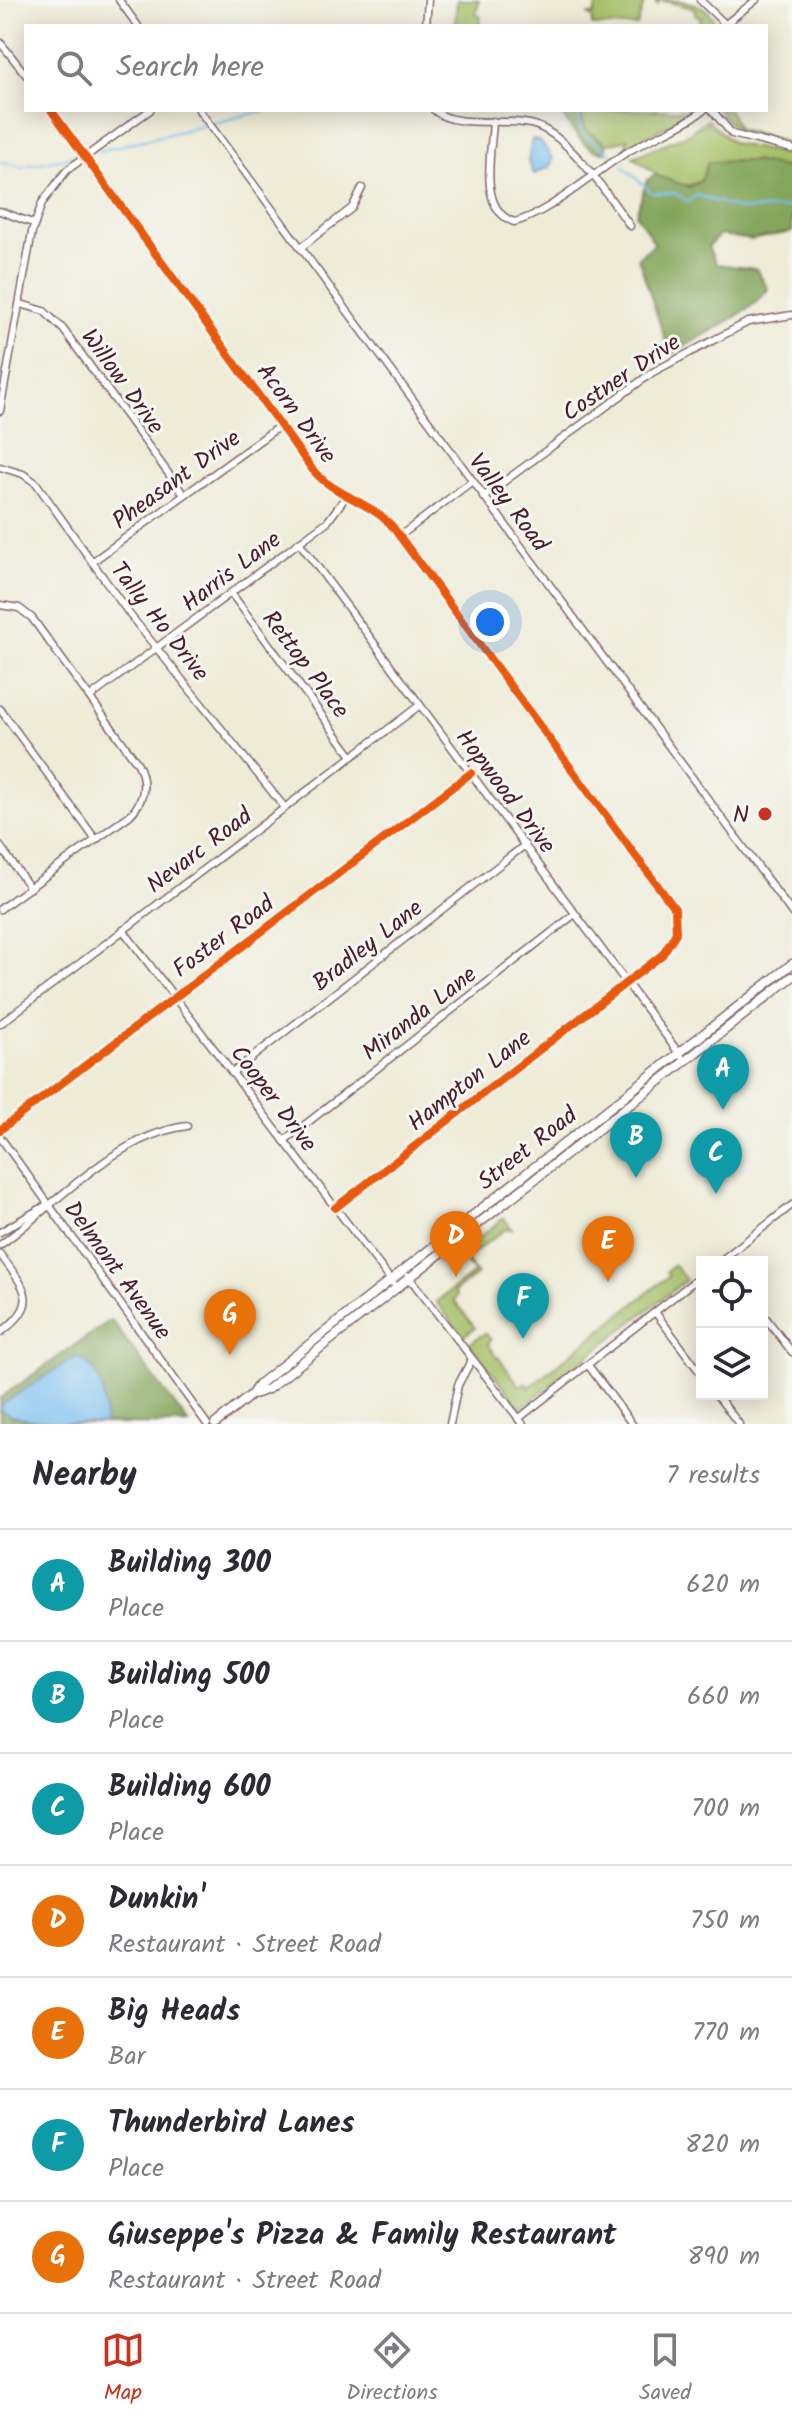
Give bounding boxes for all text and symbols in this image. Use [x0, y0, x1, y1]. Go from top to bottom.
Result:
search box [24, 24, 768, 112]
text: Search here [116, 44, 264, 92]
icon: search [52, 46, 96, 90]
street label: Willow Drive [70, 321, 174, 443]
street label: Costner Drive [555, 324, 689, 432]
street label: Acorn Drive [246, 355, 346, 473]
street label: Pheasant Drive [104, 420, 250, 540]
street label: Valley Road [457, 445, 559, 562]
street label: Harris Lane [174, 521, 290, 623]
street label: Tally Ho Drive [99, 553, 218, 691]
street label: Rettop Place [251, 602, 359, 728]
your location [470, 602, 510, 642]
street label: Hopwood Drive [445, 721, 565, 863]
place label: N [733, 796, 749, 835]
street label: Nevarc Road [138, 797, 262, 904]
marker: N [756, 805, 774, 823]
street label: Foster Road [164, 885, 284, 989]
street label: Bradley Lane [304, 890, 432, 1002]
street label: Miranda Lane [354, 956, 486, 1072]
street label: Hampton Lane [399, 1020, 541, 1142]
street label: Cooper Drive [219, 1037, 326, 1161]
pin: A [697, 1044, 749, 1110]
street label: Street Road [469, 1097, 587, 1201]
pin: B [610, 1112, 662, 1178]
pin: C [690, 1128, 742, 1194]
street label: Delmont Avenue [53, 1193, 181, 1349]
pin: D [430, 1211, 482, 1277]
pin: E [582, 1216, 634, 1282]
map controls [696, 1256, 768, 1400]
button: locate [696, 1256, 768, 1328]
pin: F [497, 1273, 549, 1339]
pin: G [204, 1289, 256, 1355]
button: layers [696, 1328, 768, 1400]
text: Nearby [32, 1449, 137, 1503]
text: 7 results [666, 1455, 760, 1497]
text: Building 300 [108, 1540, 271, 1588]
text: A [50, 1564, 66, 1606]
text: 620 m [686, 1564, 760, 1606]
text: Place [108, 1588, 164, 1630]
text: Building 500 [108, 1652, 270, 1700]
text: B [50, 1676, 66, 1718]
text: 660 m [687, 1676, 760, 1718]
text: Place [108, 1700, 164, 1742]
text: Building 600 [108, 1764, 271, 1812]
text: C [50, 1788, 66, 1830]
text: 700 m [691, 1788, 760, 1830]
text: Place [108, 1812, 164, 1854]
text: Dunkin' [108, 1876, 205, 1924]
text: D [49, 1900, 67, 1942]
text: 750 m [690, 1900, 760, 1942]
text: Restaurant · Street Road [108, 1924, 381, 1966]
text: Big Heads [108, 1988, 240, 2036]
text: E [51, 2012, 65, 2054]
text: 770 m [692, 2012, 760, 2054]
text: Bar [108, 2036, 145, 2078]
text: Thunderbird Lanes [108, 2100, 354, 2148]
text: F [51, 2124, 65, 2166]
text: 820 m [685, 2124, 760, 2166]
text: Place [108, 2148, 164, 2190]
text: Giuseppe's Pizza & Family Restaurant [108, 2212, 617, 2260]
text: G [50, 2236, 66, 2278]
text: 890 m [688, 2236, 760, 2278]
text: Restaurant · Street Road [108, 2260, 381, 2302]
tab: Map [101, 2328, 145, 2411]
tab: Directions [346, 2328, 438, 2411]
tab: Saved [639, 2328, 691, 2411]

